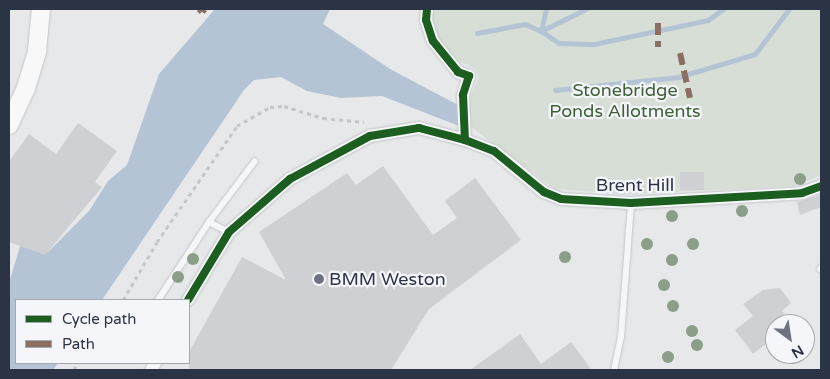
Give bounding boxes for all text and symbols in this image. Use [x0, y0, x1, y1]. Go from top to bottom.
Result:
park label: Stonebridge Ponds Allotments [549, 80, 701, 122]
street label: Brent Hill [596, 174, 674, 196]
place label: BMM Weston [329, 268, 446, 290]
marker: BMM Weston [313, 273, 325, 285]
legend [15, 299, 190, 364]
text: Cycle path [62, 310, 136, 328]
north arrow [765, 314, 815, 364]
text: Path [62, 335, 95, 353]
text: N [788, 341, 807, 362]

